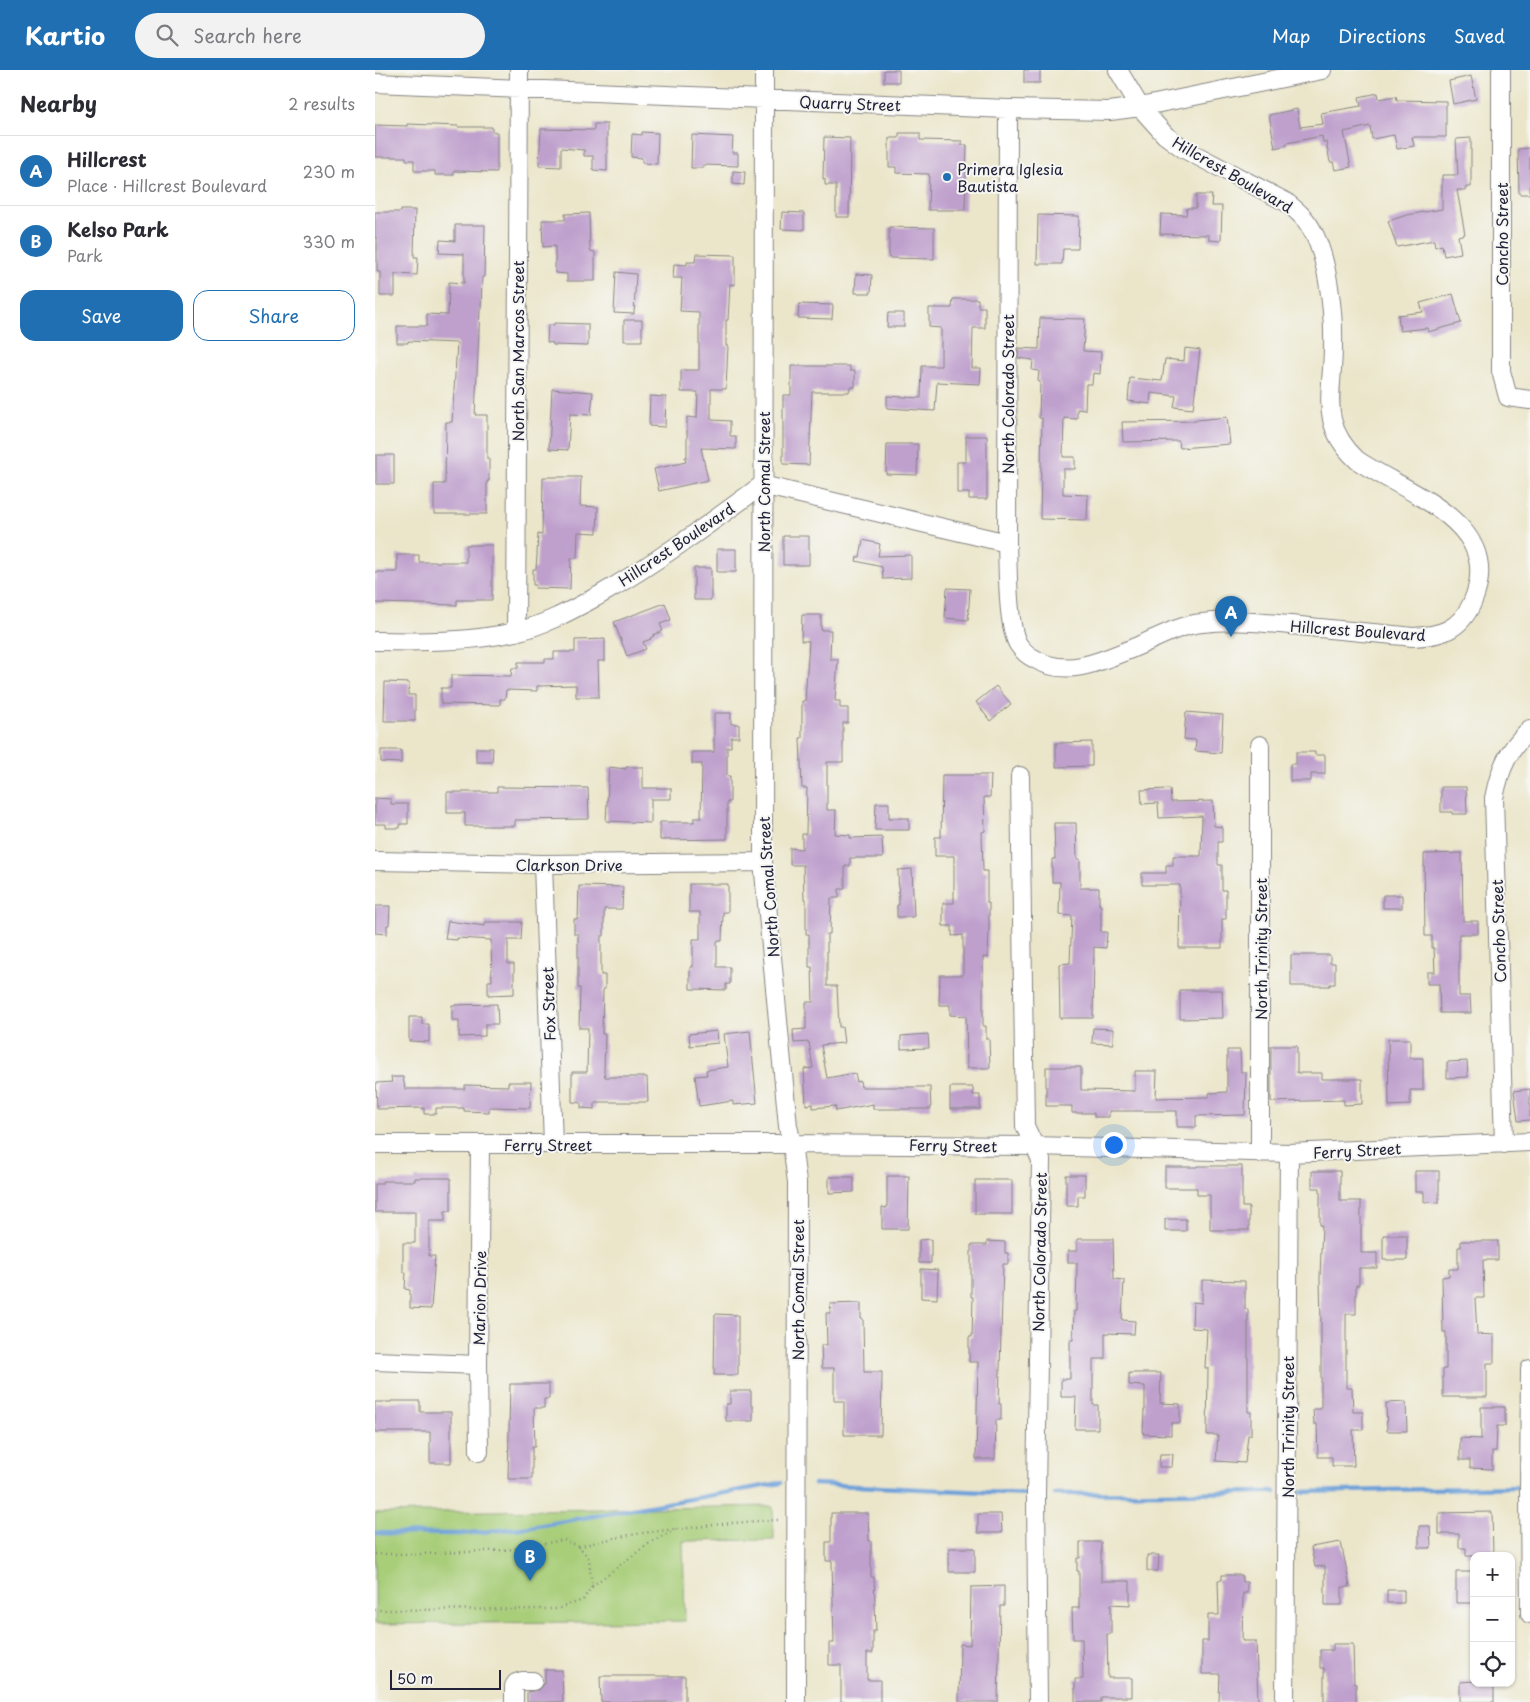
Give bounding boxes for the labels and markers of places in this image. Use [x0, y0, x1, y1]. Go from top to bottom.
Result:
place label: Primera Iglesia Bautista [957, 157, 1064, 197]
marker: Primera Iglesia Bautista [941, 171, 953, 183]
pin: A [1215, 596, 1247, 637]
pin: B [514, 1540, 546, 1581]

